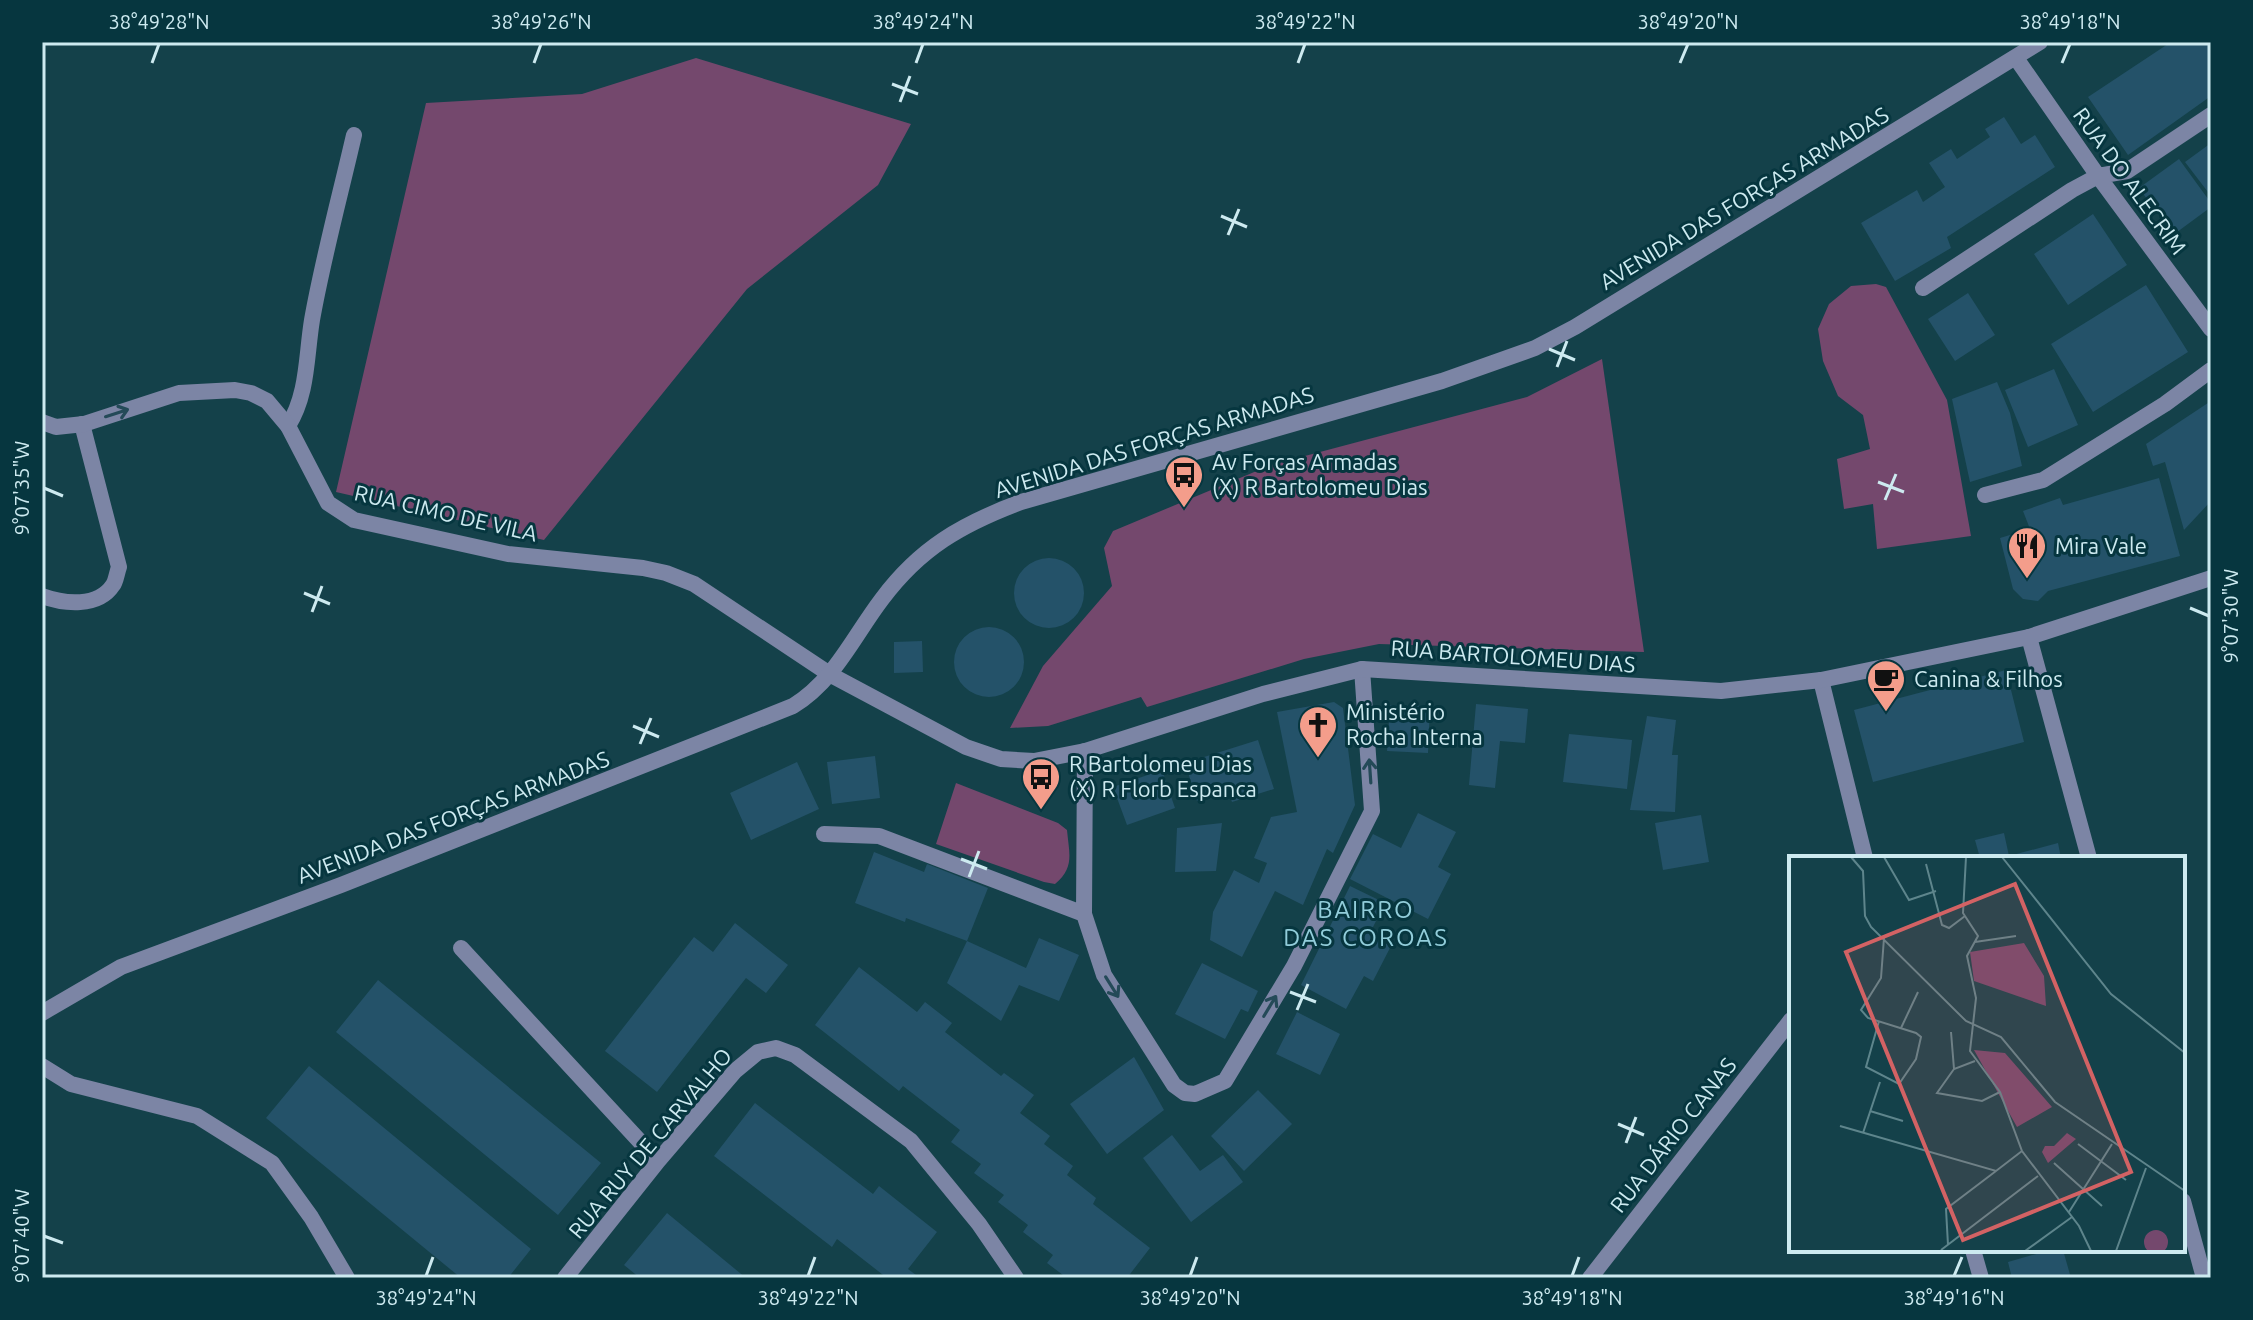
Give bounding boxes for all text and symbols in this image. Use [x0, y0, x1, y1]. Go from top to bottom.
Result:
text: 38°49'28"N [108, 10, 210, 33]
text: 38°49'26"N [490, 10, 592, 33]
text: 38°49'24"N [872, 10, 974, 33]
text: 38°49'22"N [1254, 10, 1356, 33]
text: 38°49'20"N [1637, 10, 1739, 33]
text: 38°49'18"N [2019, 10, 2121, 33]
street label: AVENIDA DAS FORÇAS ARMADAS [1595, 101, 1893, 294]
street label: RUA DO ALECRIM [2069, 103, 2192, 259]
street label: AVENIDA DAS FORÇAS ARMADAS [991, 381, 1316, 502]
one-way arrow [104, 405, 130, 420]
text: 9°07'35"W [10, 441, 33, 535]
place label: Av Forças Armadas (X) R Bartolomeu Dias [1212, 449, 1428, 500]
bus stop icon: Av Forças Armadas (X) R Bartolomeu Dias [1163, 454, 1205, 509]
street label: RUA CIMO DE VILA [352, 479, 541, 546]
restaurant icon: Mira Vale [2006, 525, 2048, 580]
place label: Mira Vale [2055, 533, 2147, 558]
text: 9°07'30"W [2219, 569, 2242, 663]
street label: RUA BARTOLOMEU DIAS [1390, 634, 1636, 677]
cafe icon: Canina & Filhos [1865, 658, 1907, 713]
place label: Canina & Filhos [1914, 666, 2063, 691]
place label: Ministério Rocha Interna [1346, 699, 1483, 749]
church icon: Ministério Rocha Interna [1297, 704, 1339, 759]
street label: AVENIDA DAS FORÇAS ARMADAS [293, 745, 612, 888]
place label: R Bartolomeu Dias (X) R Florb Espanca [1069, 751, 1257, 802]
bus stop icon: R Bartolomeu Dias (X) R Florb Espanca [1020, 756, 1062, 811]
one-way arrow [1362, 758, 1377, 785]
inset map [1789, 856, 2185, 1252]
district label: BAIRRO DAS COROAS [1283, 896, 1449, 951]
one-way arrow [1104, 975, 1120, 998]
one-way arrow [1263, 995, 1279, 1018]
street label: RUA RUY DE CARVALHO [563, 1043, 736, 1243]
street label: RUA DÁRIO CANAS [1604, 1052, 1741, 1217]
text: 9°07'40"W [10, 1189, 33, 1283]
text: 38°49'24"N [375, 1286, 477, 1309]
text: 38°49'22"N [757, 1286, 859, 1309]
text: 38°49'20"N [1139, 1286, 1241, 1309]
text: 38°49'18"N [1521, 1286, 1623, 1309]
text: 38°49'16"N [1903, 1286, 2005, 1309]

